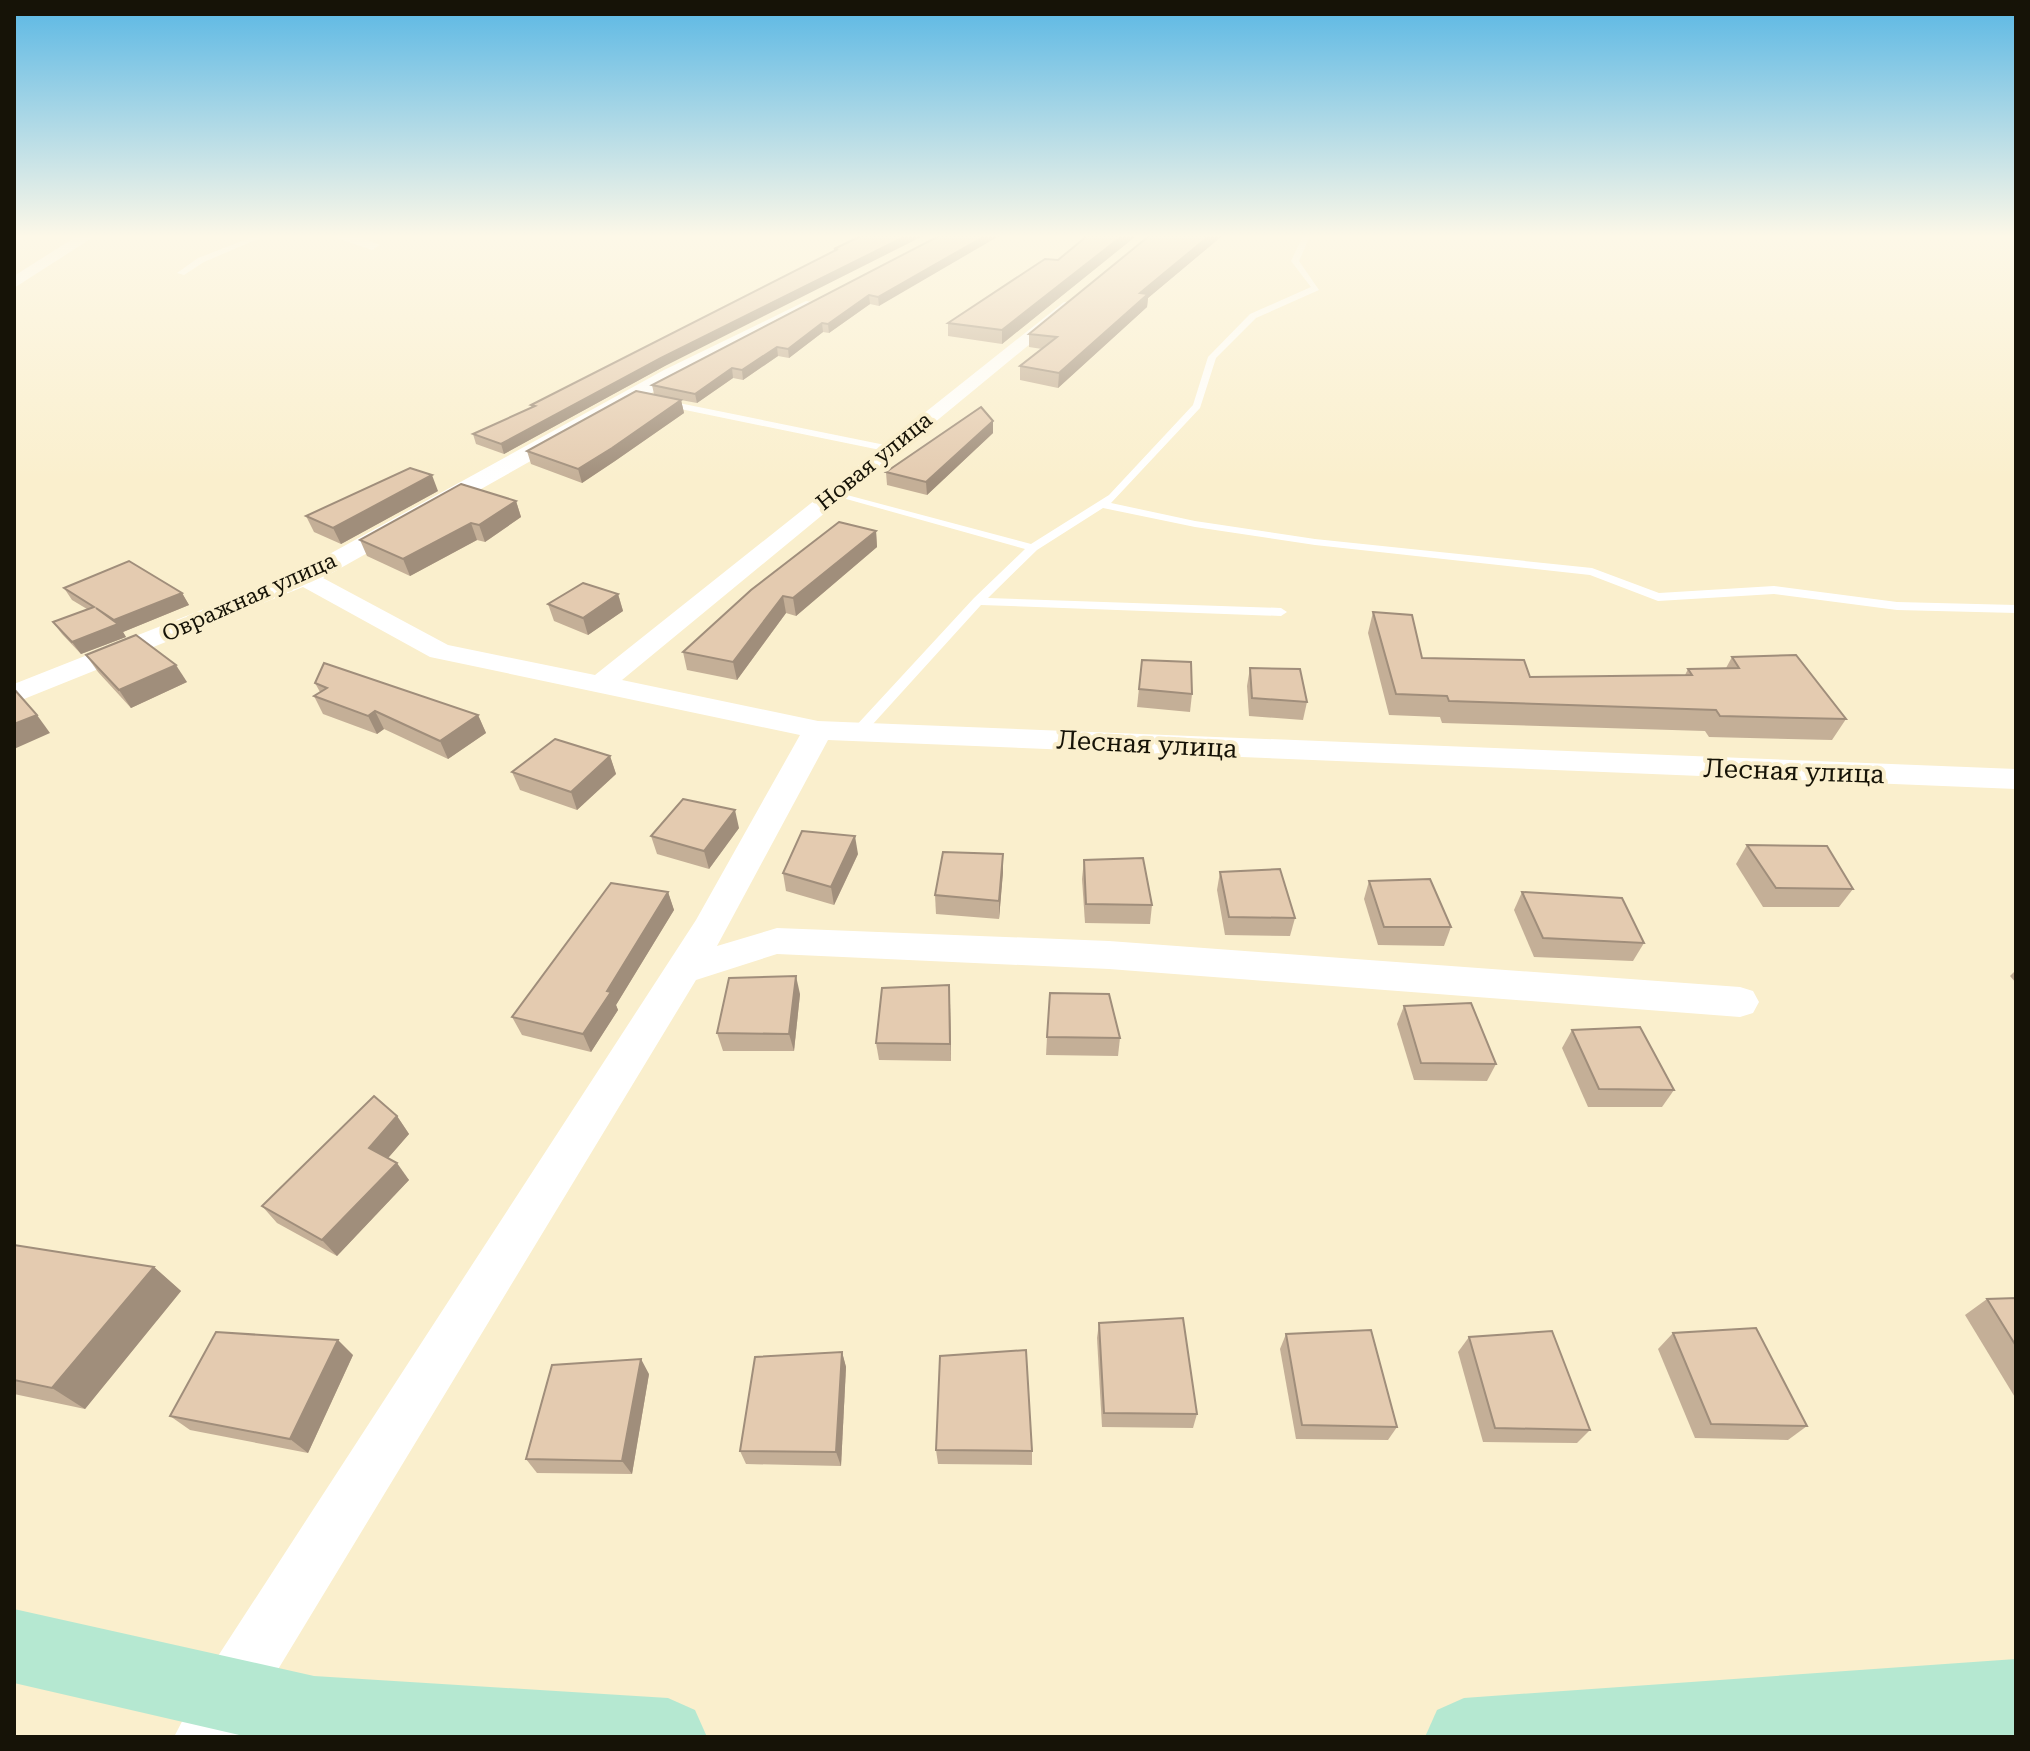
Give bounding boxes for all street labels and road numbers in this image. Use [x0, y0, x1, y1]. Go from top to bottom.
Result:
street label: Новая улица [811, 407, 937, 515]
street label: Овражная улица [158, 547, 340, 647]
street label: Лесная улица [1056, 724, 1238, 764]
street label: Лесная улица [1703, 753, 1885, 789]

